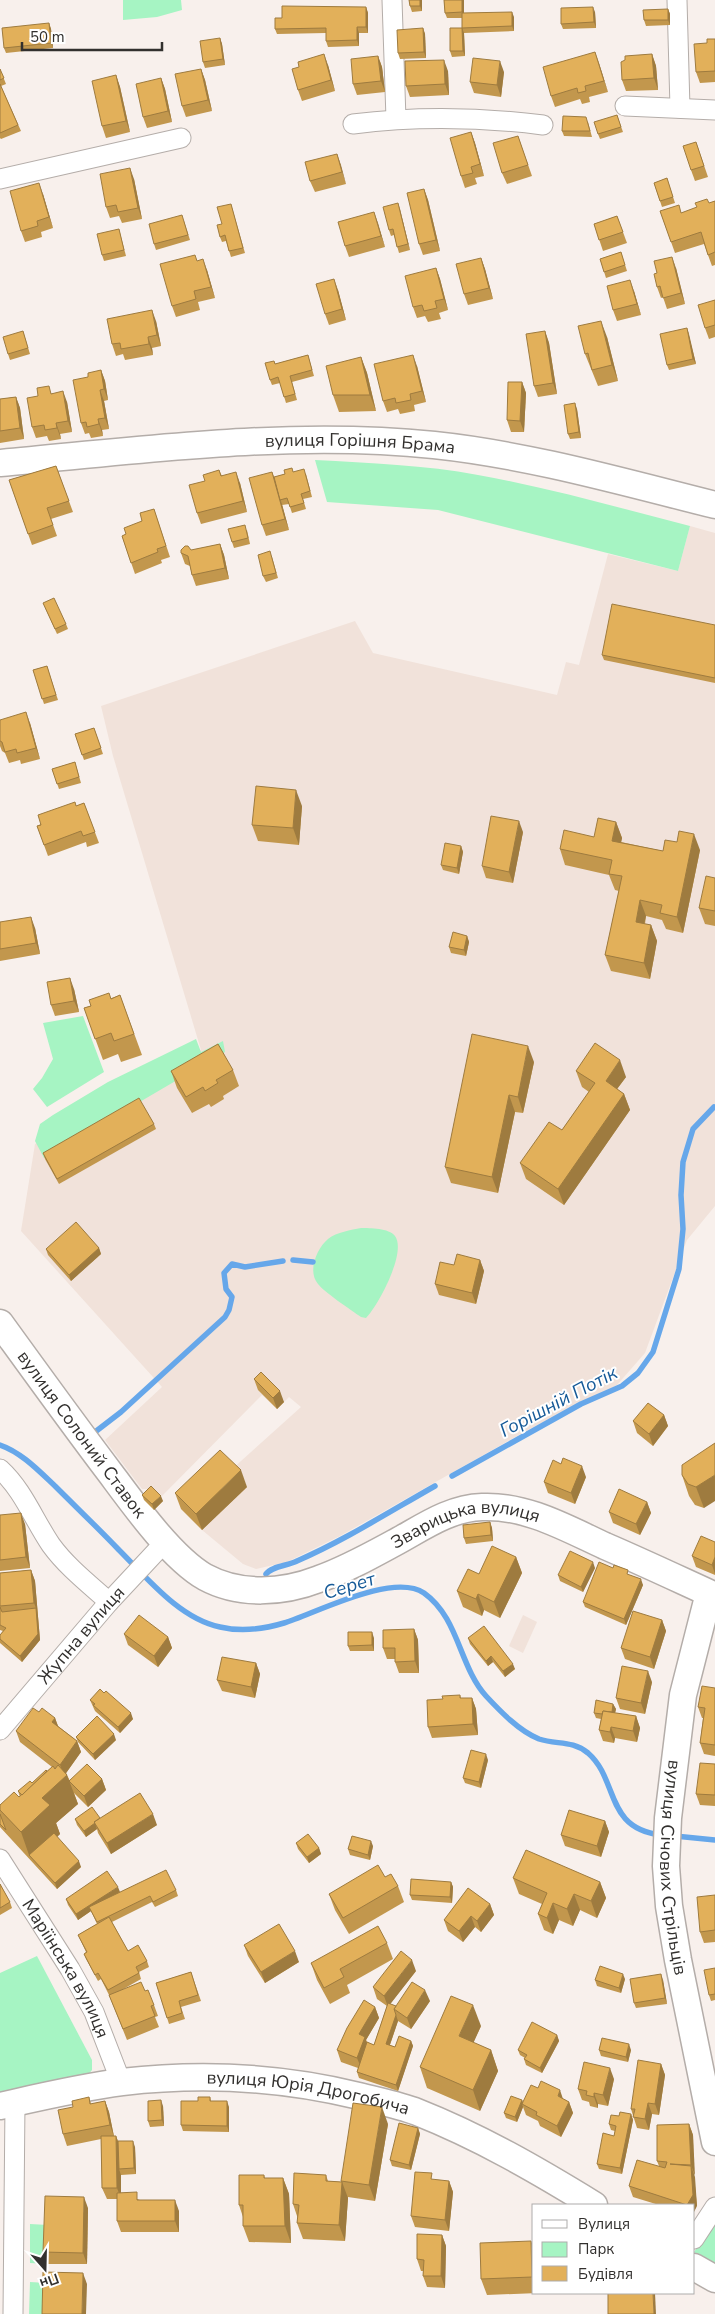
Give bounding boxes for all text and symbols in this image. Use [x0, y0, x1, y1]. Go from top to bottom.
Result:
scale bar [22, 20, 162, 52]
text: 50 m [30, 27, 65, 47]
street label: вулиця Горішня Брама [264, 428, 457, 459]
street label: вулиця Солоний Ставок [12, 1346, 152, 1523]
water label: Горішній Потік [495, 1359, 623, 1444]
street label: Зварицька вулиця [387, 1495, 543, 1554]
water label: Серет [320, 1565, 380, 1606]
street label: Жупна вулиця [32, 1581, 130, 1689]
street label: вулиця Січових Стрільців [654, 1759, 693, 1977]
street label: Маріїнська вулиця [16, 1894, 115, 2041]
street label: вулиця Юрія Дрогобича [206, 2065, 413, 2121]
legend [532, 2204, 695, 2294]
text: Вулиця [578, 2214, 630, 2234]
text: Парк [578, 2239, 614, 2259]
north arrow [20, 2244, 70, 2294]
text: Будівля [578, 2264, 633, 2284]
text: Пн [37, 2269, 62, 2293]

